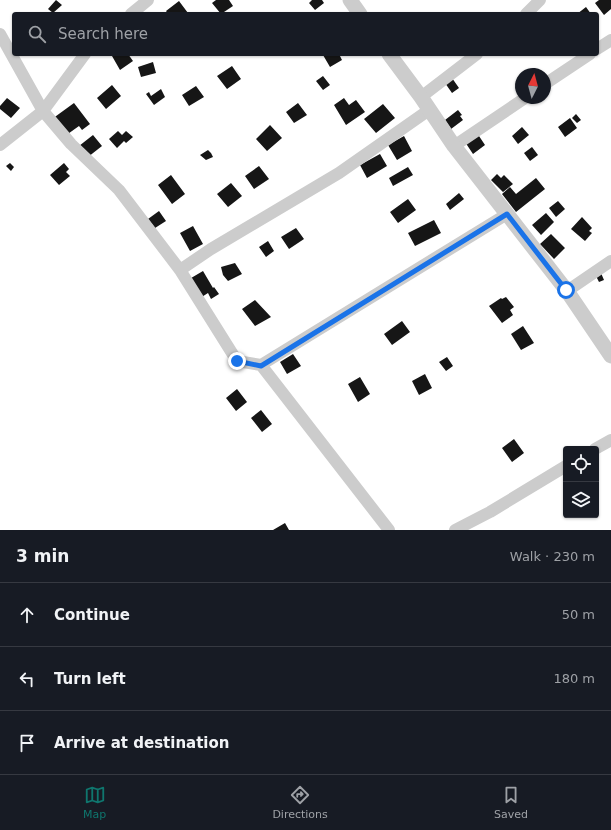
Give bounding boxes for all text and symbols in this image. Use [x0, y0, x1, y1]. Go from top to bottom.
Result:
search box [12, 12, 599, 56]
icon: search [26, 23, 48, 45]
text: Search here [58, 25, 148, 43]
north arrow [515, 68, 551, 104]
route start [557, 281, 575, 299]
route end [228, 352, 246, 370]
map controls [563, 446, 599, 518]
button: locate [563, 446, 599, 482]
button: layers [563, 482, 599, 518]
text: 3 min [16, 546, 69, 566]
text: Walk · 230 m [510, 549, 595, 564]
icon: ahead [16, 604, 38, 626]
text: Continue [54, 606, 130, 624]
text: 50 m [562, 607, 595, 622]
icon: left [16, 668, 38, 690]
text: Turn left [54, 670, 126, 688]
text: 180 m [553, 671, 595, 686]
icon: arrive [16, 732, 38, 754]
text: Arrive at destination [54, 734, 229, 752]
tab: Map [83, 784, 106, 821]
tab: Directions [272, 784, 328, 821]
tab: Saved [494, 784, 528, 821]

